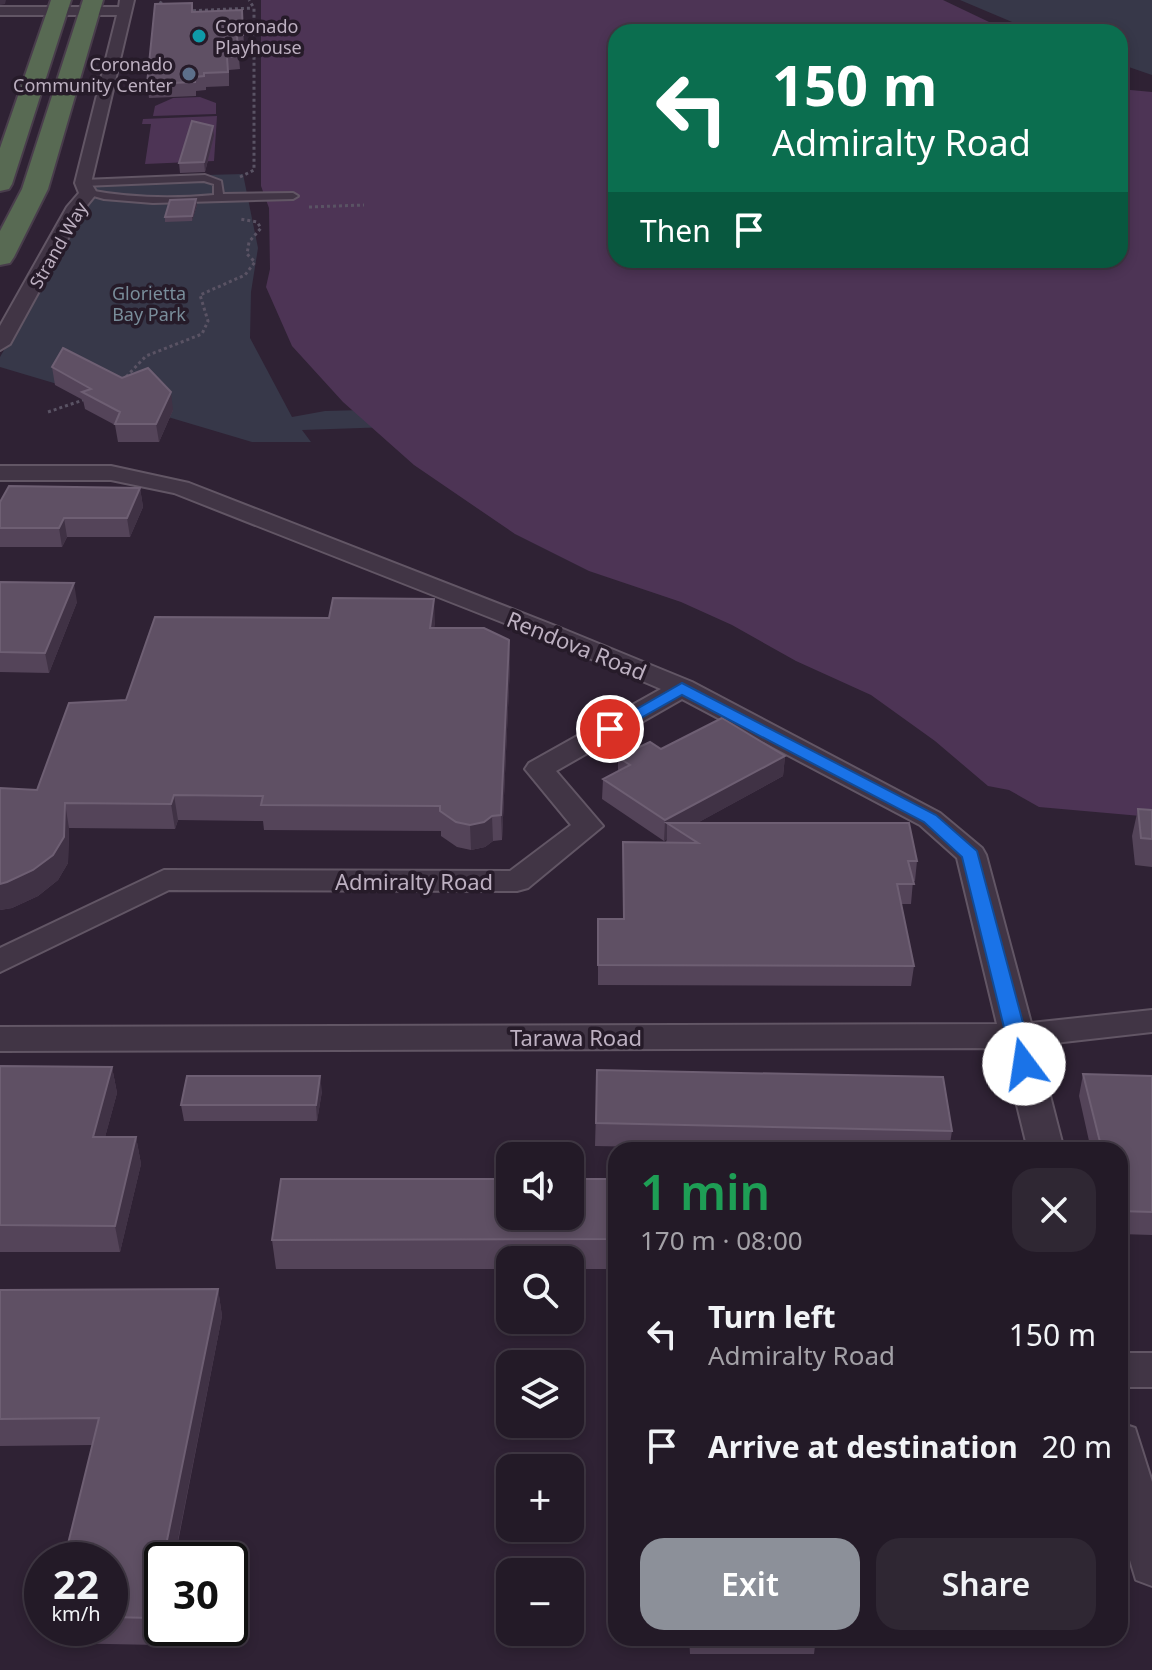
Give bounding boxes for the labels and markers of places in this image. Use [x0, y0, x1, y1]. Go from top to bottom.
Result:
place label: Coronado Playhouse [215, 14, 302, 59]
marker: Coronado Playhouse [190, 27, 208, 45]
place label: Coronado Community Center [13, 52, 174, 97]
marker: Coronado Community Center [180, 65, 198, 83]
pin [576, 695, 644, 763]

